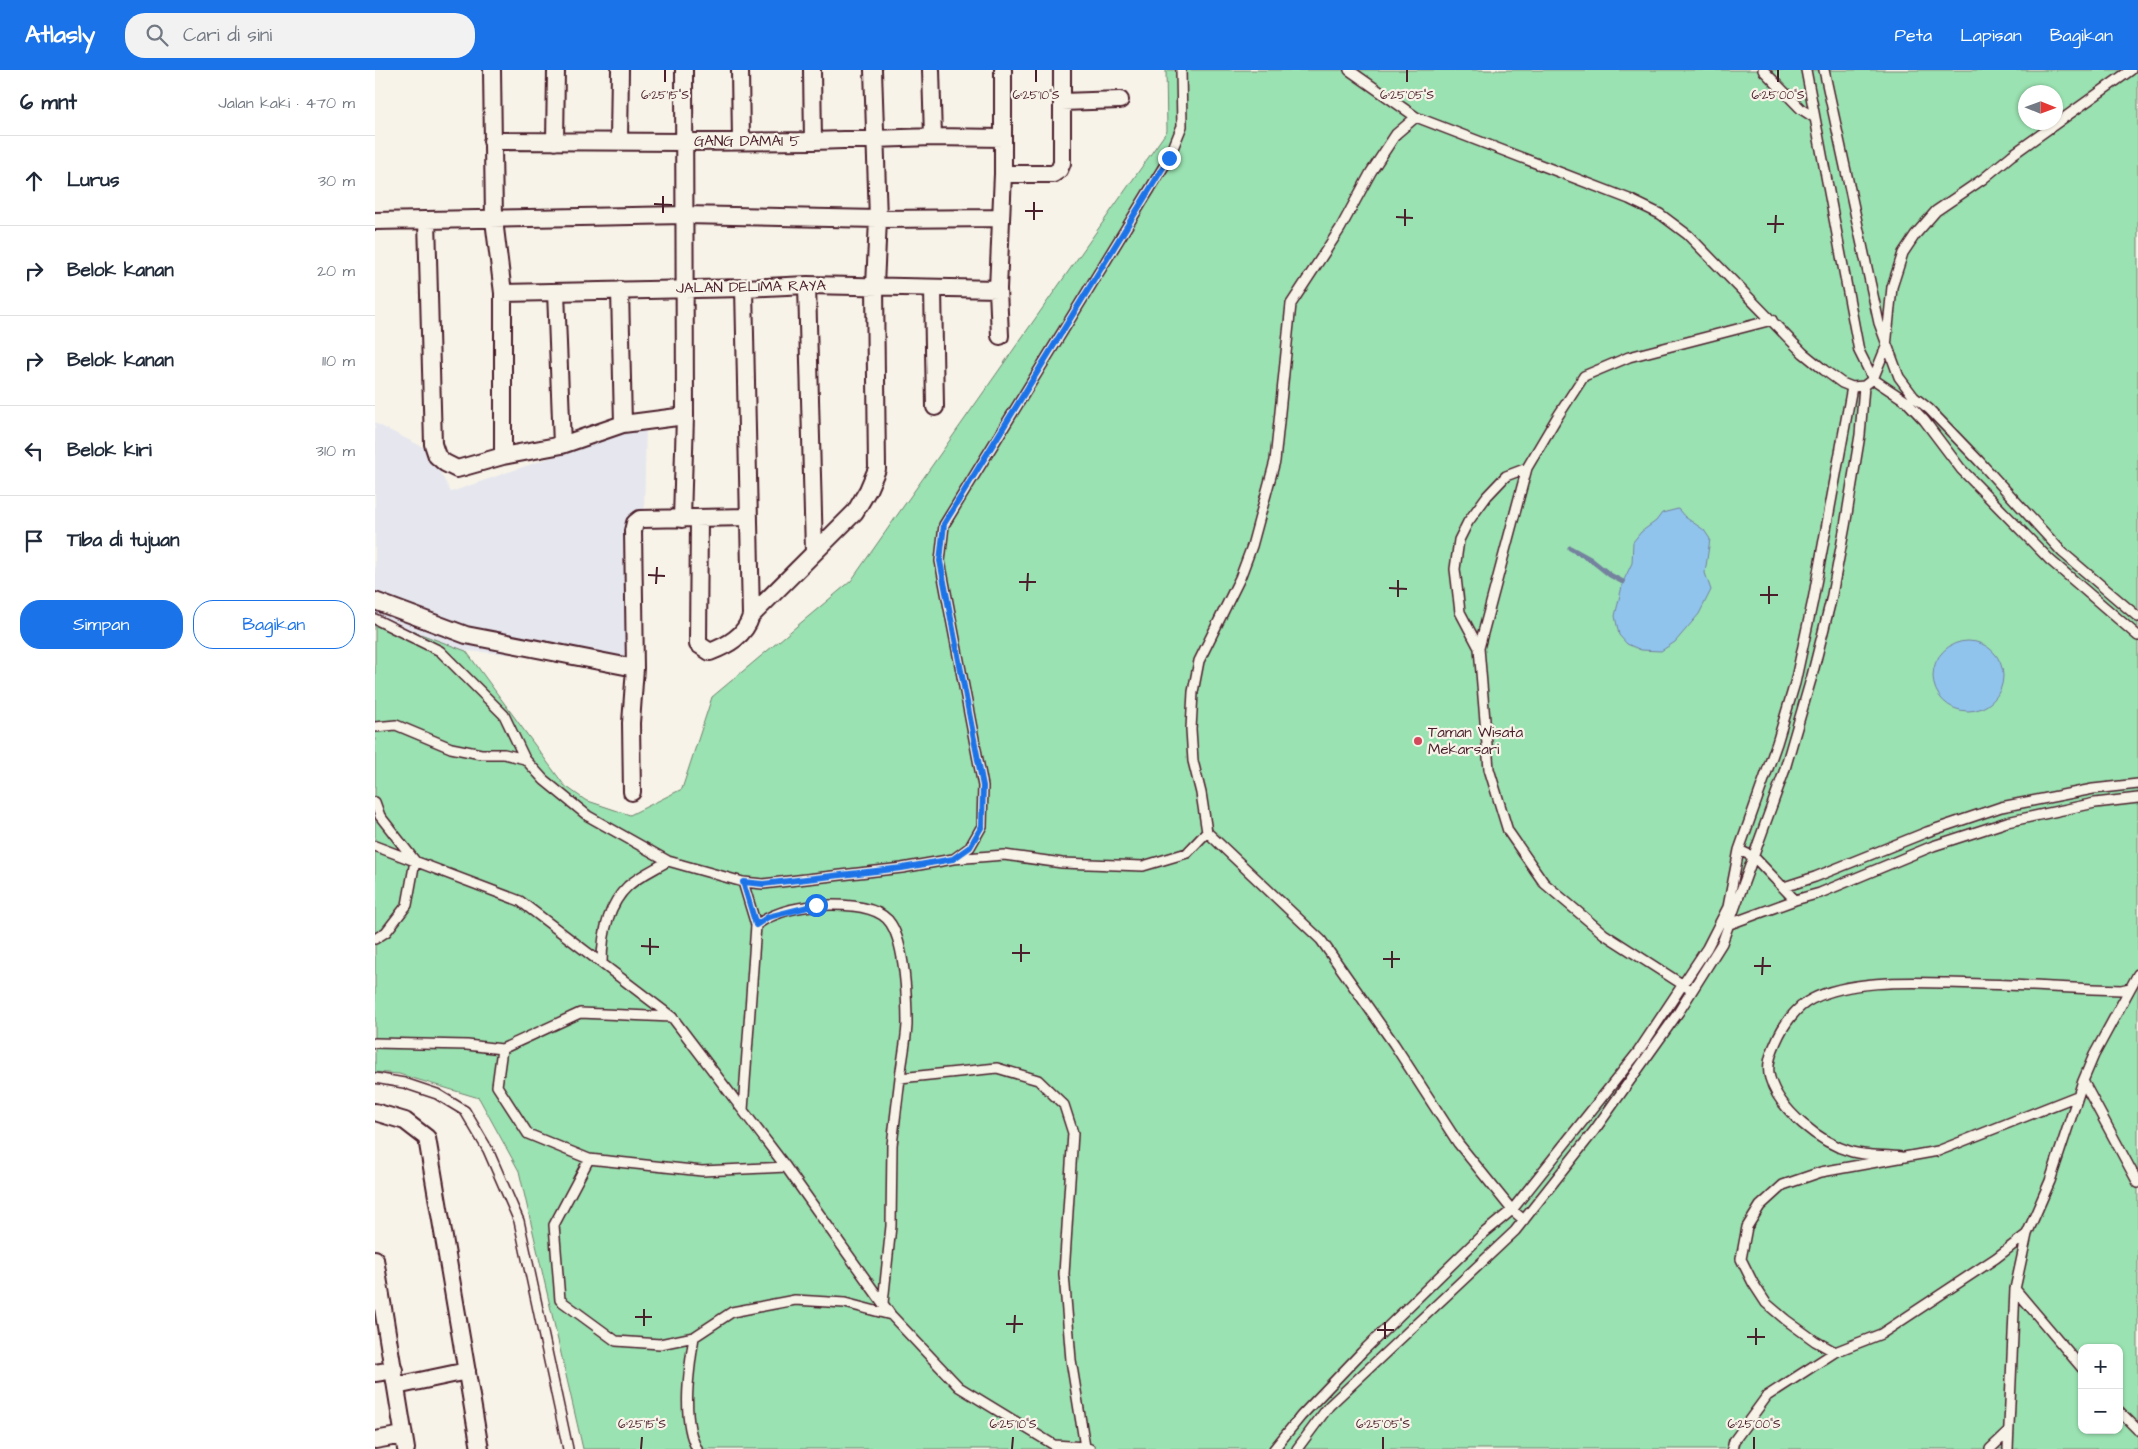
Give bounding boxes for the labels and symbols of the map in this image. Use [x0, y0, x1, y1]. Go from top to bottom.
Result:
north arrow [2018, 85, 2063, 130]
text: 6°25'15"S [641, 87, 689, 104]
text: 6°25'10"S [1012, 87, 1060, 104]
text: 6°25'05"S [1380, 87, 1434, 104]
text: 6°25'00"S [1751, 87, 1805, 104]
street label: GANG DAMAI 5 [694, 131, 800, 152]
route end [1158, 147, 1181, 170]
street label: JALAN DELIMA RAYA [676, 275, 827, 299]
place label: Taman Wisata Mekarsari [1428, 722, 1523, 760]
marker: Taman Wisata Mekarsari [1412, 735, 1424, 747]
route start [805, 894, 828, 917]
text: 6°25'15"S [618, 1416, 666, 1433]
text: 6°25'10"S [989, 1416, 1037, 1433]
text: 6°25'05"S [1356, 1416, 1410, 1433]
text: 6°25'00"S [1727, 1416, 1781, 1433]

